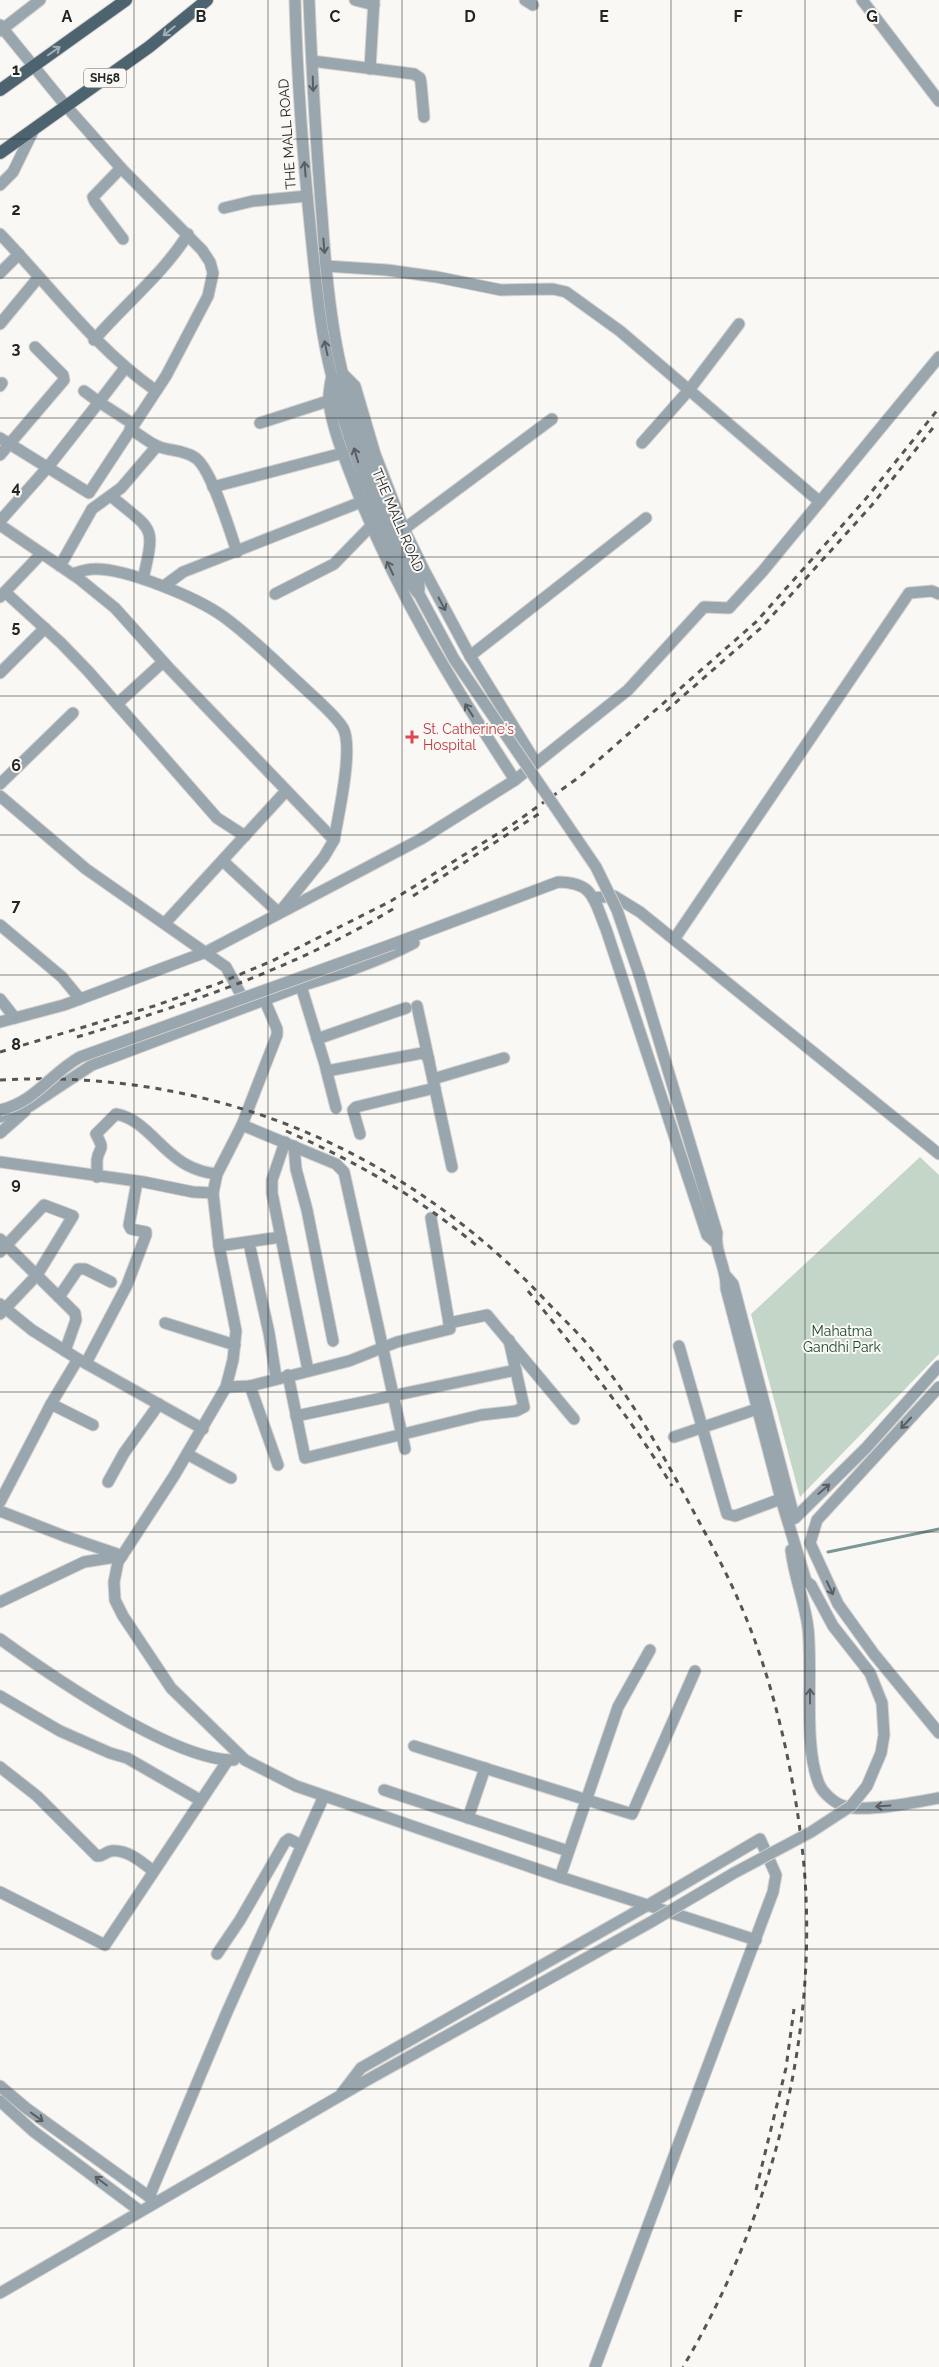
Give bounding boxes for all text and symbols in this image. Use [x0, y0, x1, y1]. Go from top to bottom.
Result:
text: A [62, 7, 73, 26]
text: B [196, 7, 207, 26]
text: C [330, 7, 341, 26]
text: D [464, 7, 476, 26]
text: E [599, 7, 609, 26]
text: F [733, 7, 743, 26]
text: G [866, 7, 878, 26]
one-way arrow [163, 25, 176, 36]
one-way arrow [47, 46, 61, 56]
text: 1 [12, 60, 20, 79]
road number: SH58 [84, 68, 126, 88]
one-way arrow [308, 75, 317, 91]
street label: THE MALL ROAD [275, 78, 299, 190]
one-way arrow [300, 162, 310, 178]
text: 2 [11, 200, 21, 219]
one-way arrow [319, 237, 329, 253]
text: 3 [12, 339, 21, 358]
one-way arrow [321, 340, 330, 356]
one-way arrow [350, 448, 360, 464]
street label: THE MALL ROAD [369, 466, 427, 574]
text: 4 [11, 478, 21, 497]
one-way arrow [385, 561, 395, 576]
one-way arrow [437, 596, 447, 611]
text: 5 [12, 617, 21, 636]
one-way arrow [464, 703, 474, 717]
place label: St. Catherine's Hospital [423, 721, 514, 753]
marker: St. Catherine's Hospital [405, 730, 419, 744]
text: 6 [11, 756, 21, 775]
text: 7 [12, 896, 21, 915]
text: 8 [11, 1035, 21, 1054]
text: 9 [11, 1174, 21, 1193]
park label: Mahatma Gandhi Park [803, 1323, 882, 1355]
one-way arrow [900, 1416, 912, 1429]
one-way arrow [817, 1483, 830, 1495]
one-way arrow [825, 1580, 835, 1595]
one-way arrow [805, 1688, 815, 1704]
one-way arrow [876, 1801, 892, 1810]
one-way arrow [30, 2112, 44, 2122]
one-way arrow [95, 2176, 108, 2187]

